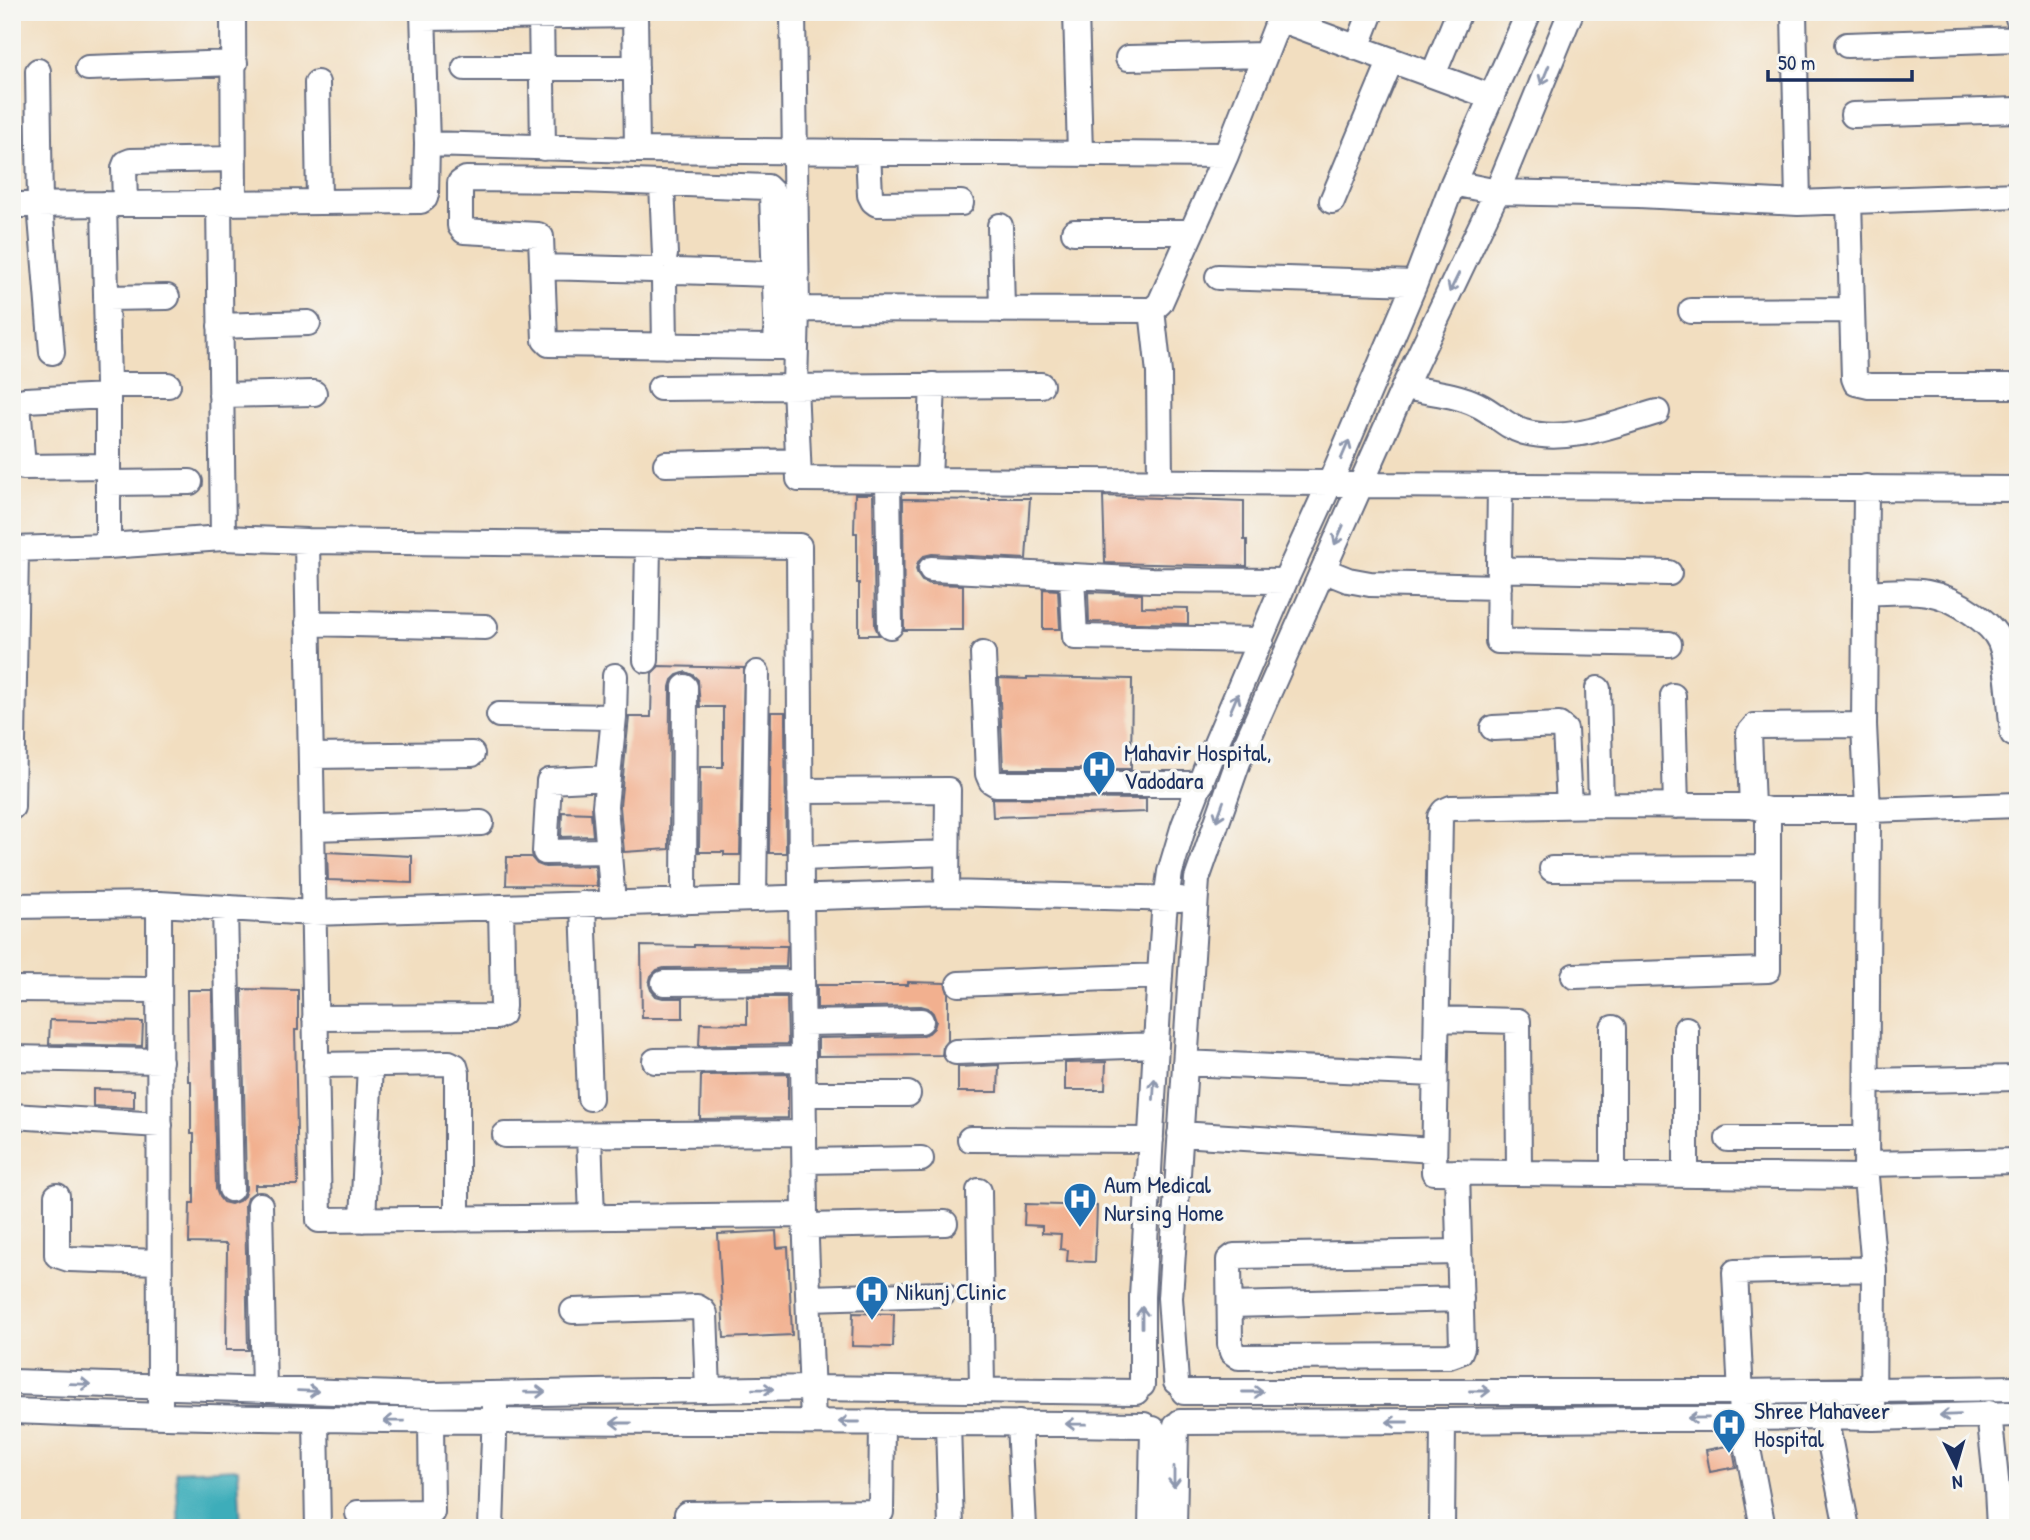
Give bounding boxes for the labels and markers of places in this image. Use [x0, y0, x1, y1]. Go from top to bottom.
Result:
place label: Mahavir Hospital, Vadodara [1124, 736, 1272, 796]
hospital icon: Mahavir Hospital, Vadodara [1080, 748, 1118, 797]
place label: Aum Medical Nursing Home [1104, 1168, 1224, 1228]
hospital icon: Aum Medical Nursing Home [1061, 1180, 1099, 1229]
hospital icon: Nikunj Clinic [853, 1273, 891, 1322]
place label: Nikunj Clinic [896, 1275, 1007, 1307]
place label: Shree Mahaveer Hospital [1754, 1394, 1890, 1454]
hospital icon: Shree Mahaveer Hospital [1710, 1406, 1748, 1455]

